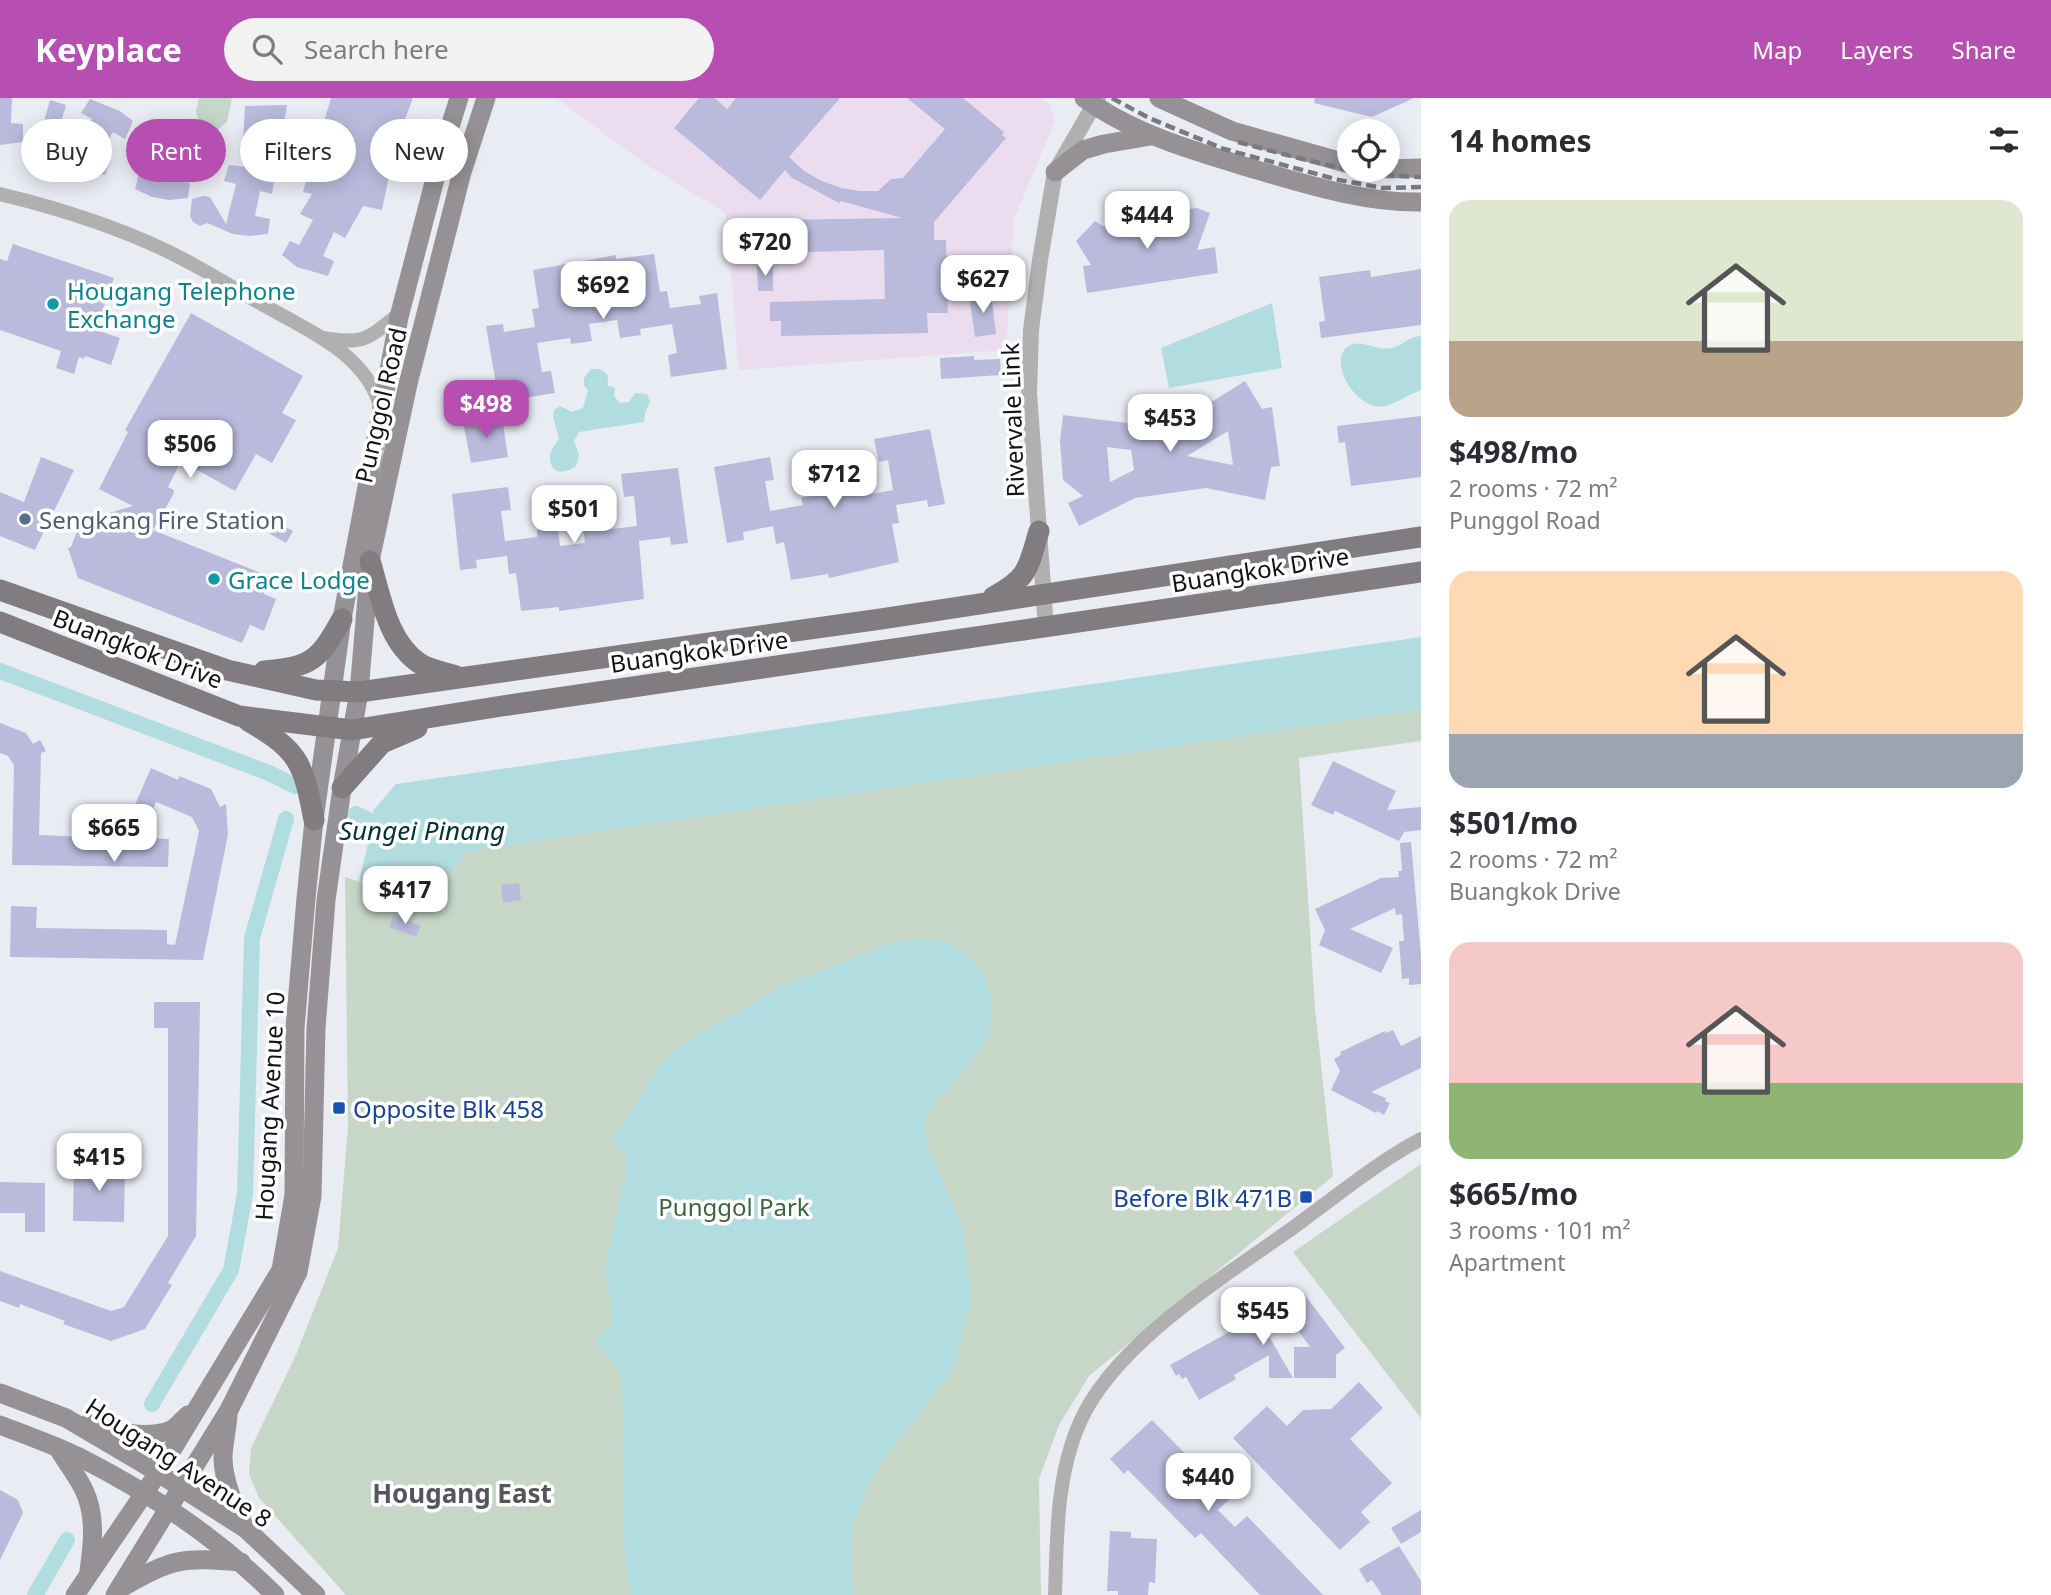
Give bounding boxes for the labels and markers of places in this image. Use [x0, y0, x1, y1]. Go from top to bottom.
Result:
pin: $444 [1106, 192, 1188, 251]
pin: $720 [724, 218, 806, 278]
pin: $627 [942, 256, 1024, 315]
pin: $692 [562, 262, 644, 321]
place label: Hougang Telephone Exchange [67, 274, 296, 335]
marker: Hougang Telephone Exchange [45, 296, 61, 312]
pin: $498 [445, 380, 527, 440]
pin: $453 [1129, 394, 1211, 454]
pin: $506 [149, 420, 231, 480]
pin: $712 [793, 450, 875, 510]
pin: $501 [533, 486, 615, 545]
place label: Sengkang Fire Station [39, 503, 285, 536]
marker: Sengkang Fire Station [17, 511, 33, 527]
place label: Grace Lodge [228, 563, 370, 596]
marker: Grace Lodge [206, 571, 222, 587]
pin: $665 [73, 804, 155, 864]
pin: $417 [364, 866, 446, 926]
place label: Opposite Blk 458 [353, 1092, 544, 1125]
marker: Opposite Blk 458 [331, 1100, 347, 1116]
pin: $415 [58, 1134, 140, 1193]
place label: Before Blk 471B [1113, 1181, 1292, 1214]
marker: Before Blk 471B [1298, 1189, 1314, 1205]
pin: $545 [1222, 1288, 1304, 1347]
pin: $440 [1167, 1454, 1249, 1513]

